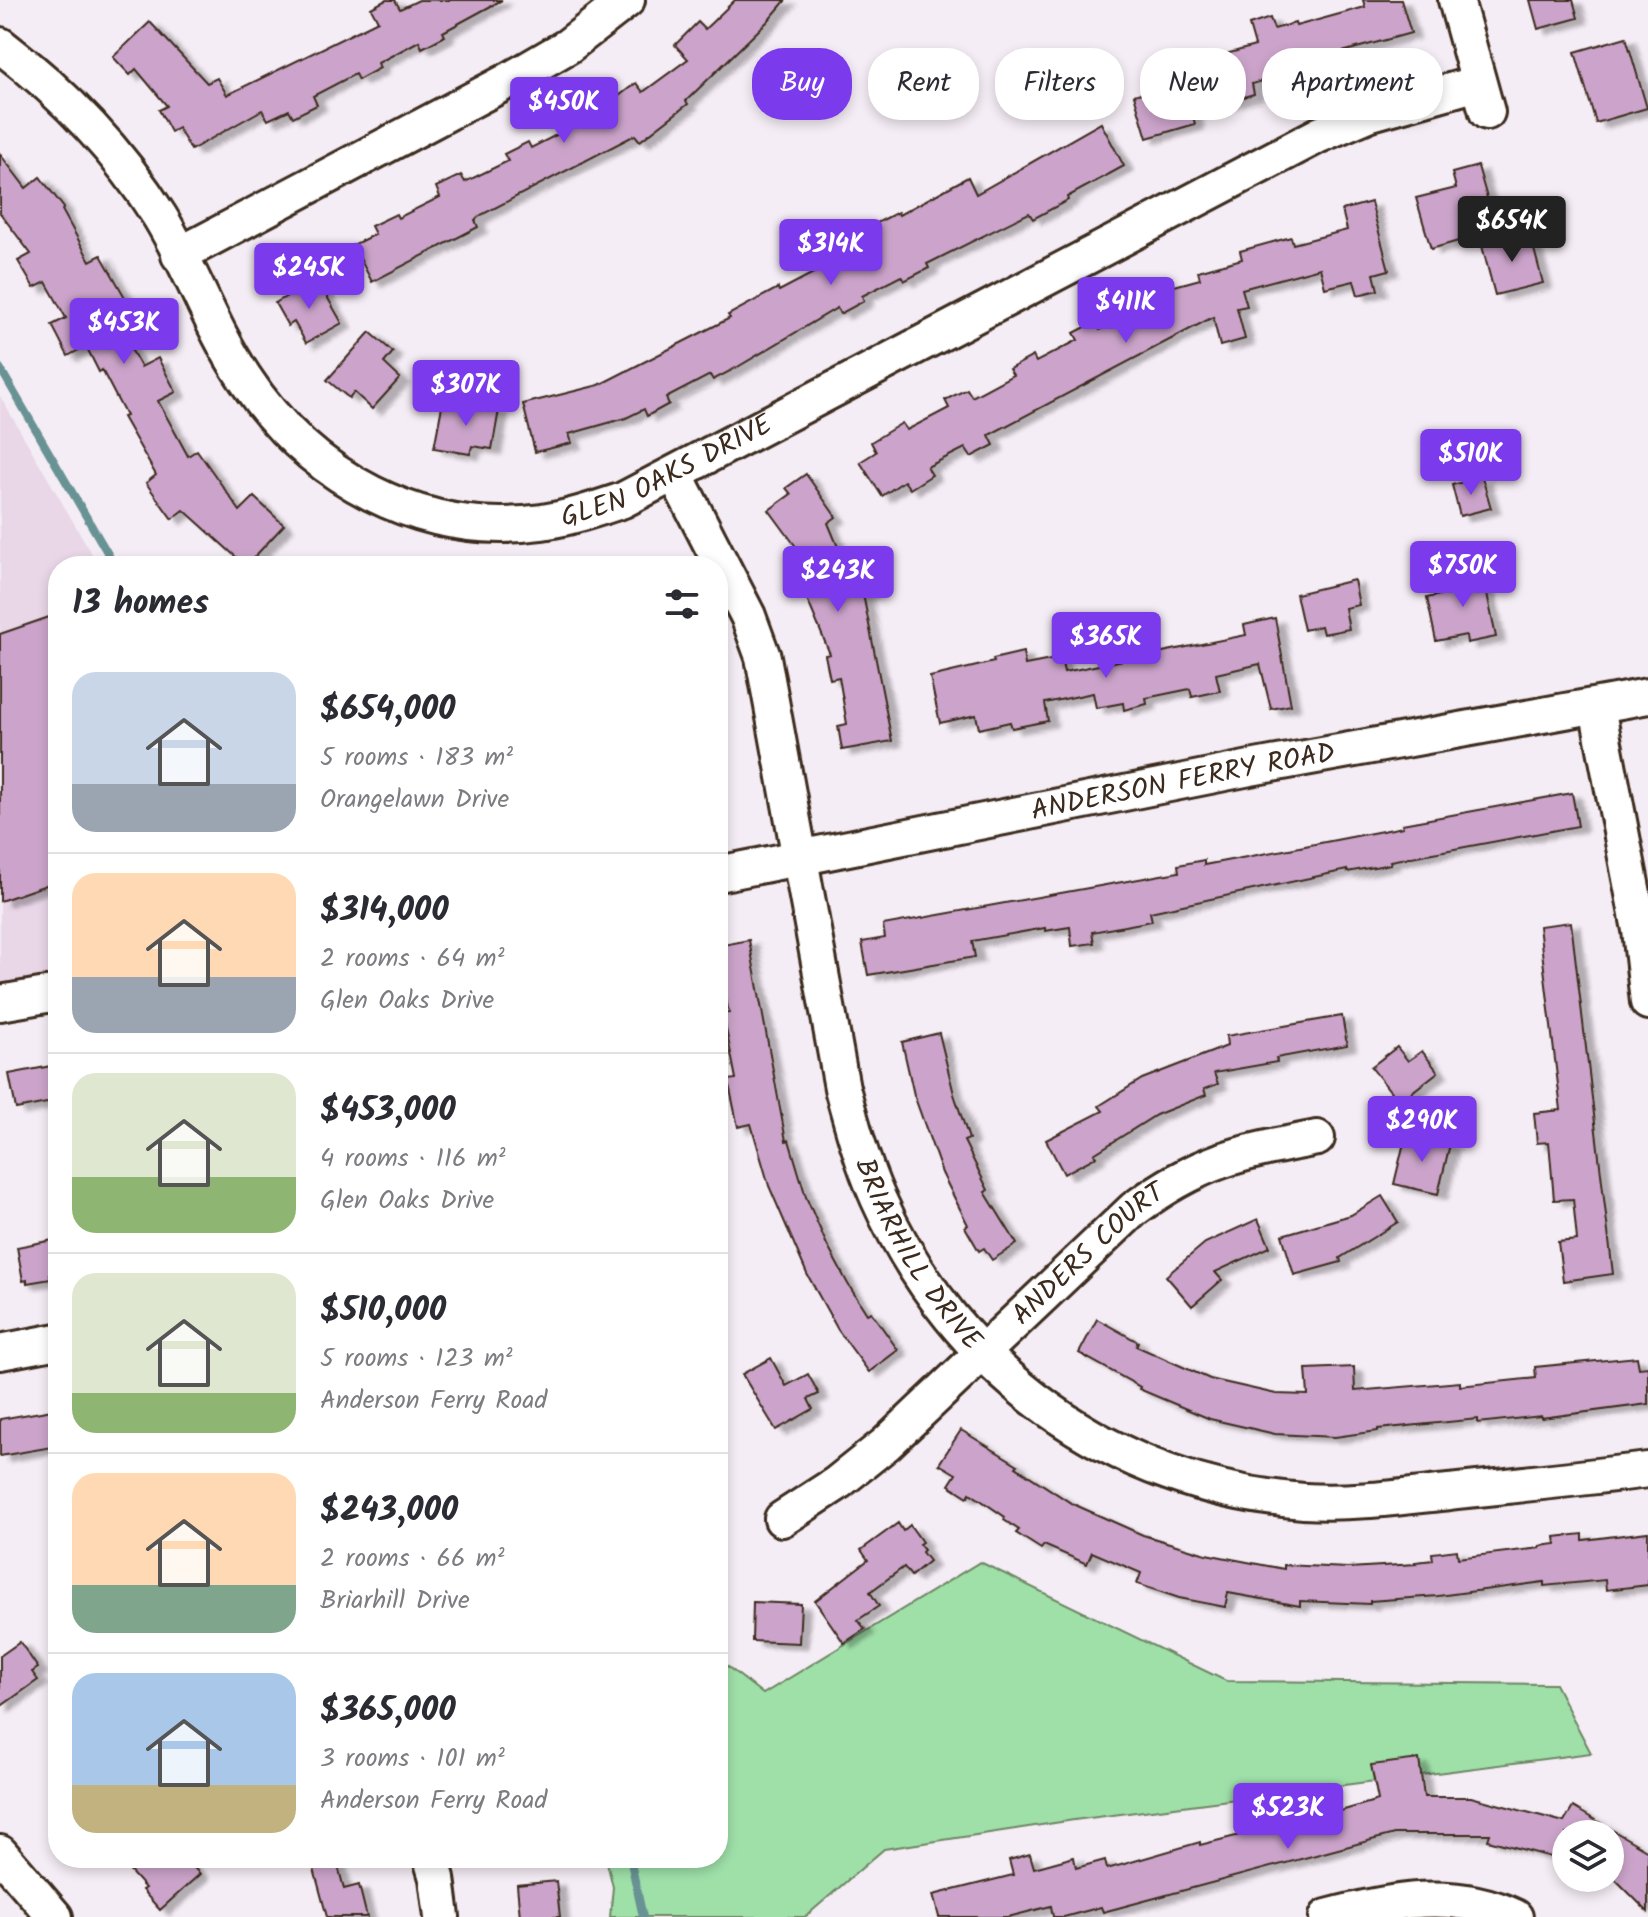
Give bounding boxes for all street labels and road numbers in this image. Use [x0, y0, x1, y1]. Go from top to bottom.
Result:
street label: GLEN OAKS DRIVE [556, 403, 781, 540]
street label: ANDERSON FERRY ROAD [1027, 731, 1339, 834]
street label: BRIARHILL DRIVE [842, 1152, 993, 1362]
street label: ANDERS COURT [1001, 1170, 1176, 1336]

